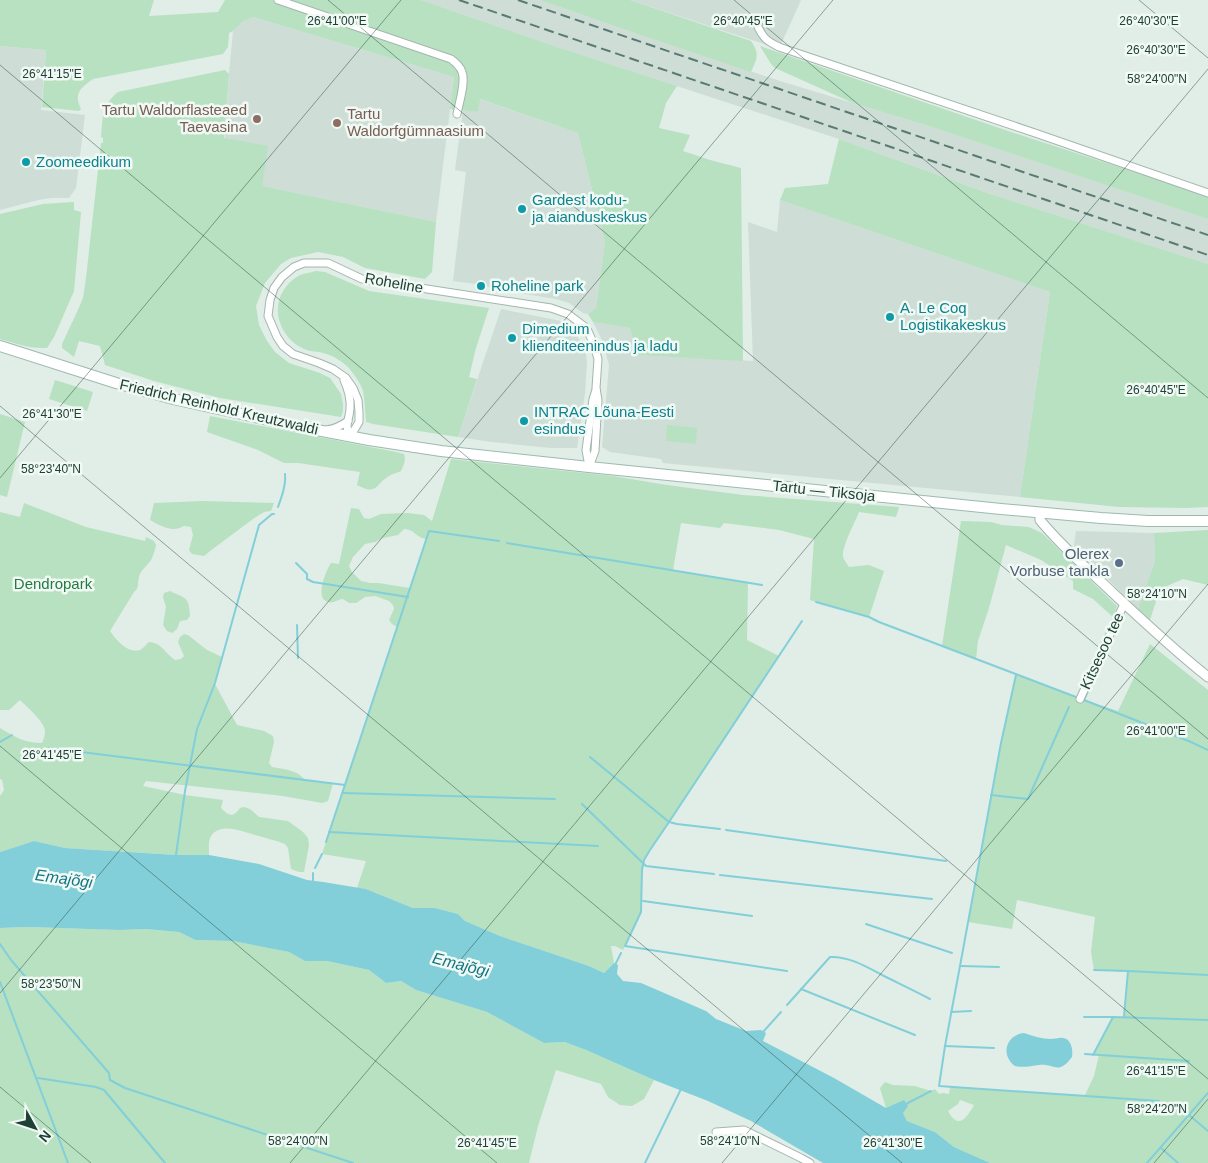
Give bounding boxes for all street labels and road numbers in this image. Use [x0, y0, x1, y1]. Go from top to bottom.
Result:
street label: Roheline [363, 269, 425, 296]
street label: Friedrich Reinhold Kreutzwaldi [118, 375, 320, 438]
street label: Tartu — Tiksoja [772, 477, 877, 504]
street label: Kitsesoo tee [1076, 610, 1127, 692]

